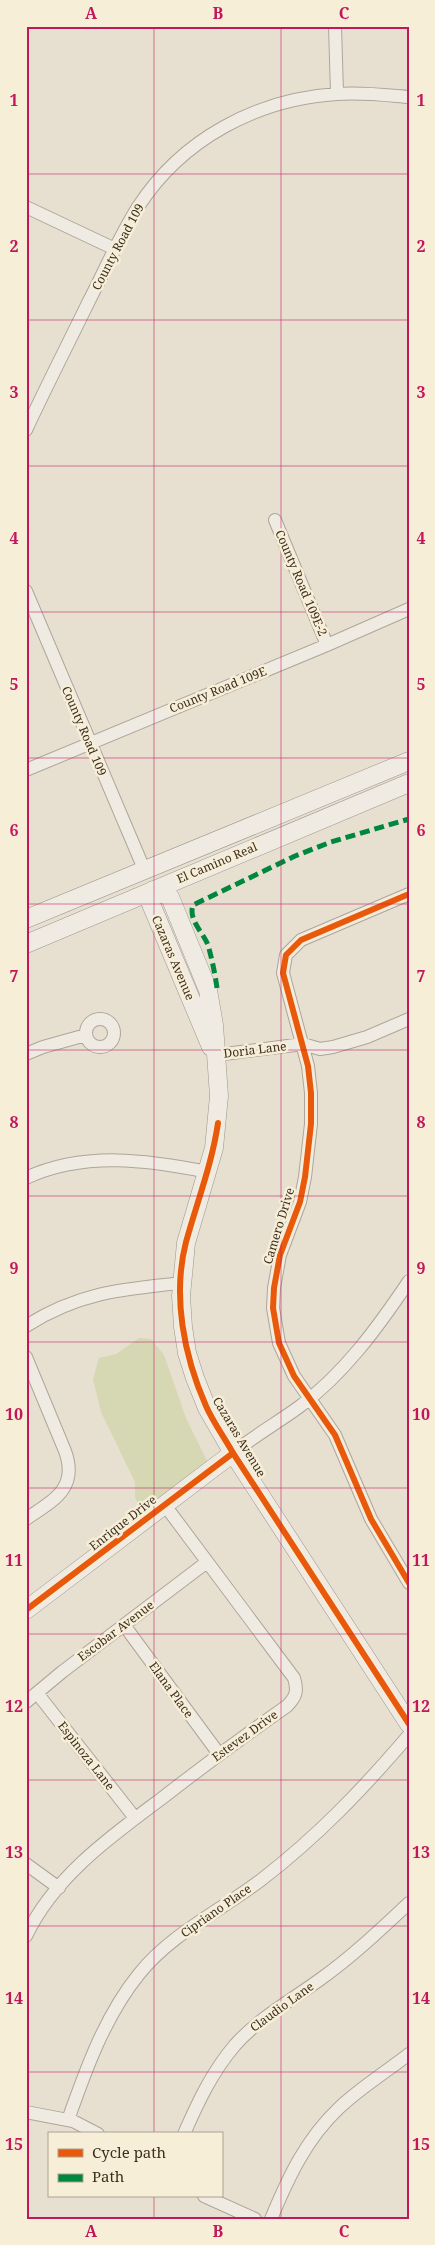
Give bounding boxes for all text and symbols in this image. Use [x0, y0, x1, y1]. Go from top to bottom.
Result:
text: A [85, 2, 98, 24]
text: B [213, 2, 224, 24]
text: C [339, 2, 350, 24]
text: 1 [9, 89, 19, 111]
text: 1 [416, 89, 426, 111]
street label: County Road 109 [88, 200, 148, 293]
text: 2 [9, 235, 19, 257]
text: 2 [416, 235, 426, 257]
text: 3 [9, 381, 19, 403]
text: 3 [416, 381, 426, 403]
text: 4 [9, 527, 19, 549]
street label: County Road 109E-2 [271, 527, 332, 639]
text: 4 [416, 527, 426, 549]
street label: County Road 109E [167, 662, 269, 717]
text: 5 [9, 673, 19, 695]
text: 5 [416, 673, 426, 695]
street label: County Road 109 [58, 683, 111, 778]
text: 6 [9, 819, 19, 841]
text: 6 [416, 819, 426, 841]
street label: El Camino Real [174, 838, 260, 887]
street label: Cazaras Avenue [148, 913, 199, 1003]
text: 7 [9, 965, 19, 987]
text: 7 [416, 965, 426, 987]
street label: Doria Lane [222, 1037, 287, 1062]
text: 8 [9, 1111, 19, 1133]
text: 8 [416, 1111, 426, 1133]
street label: Camero Drive [259, 1186, 298, 1266]
text: 9 [9, 1257, 19, 1279]
text: 9 [416, 1257, 426, 1279]
street label: Cazaras Avenue [209, 1394, 270, 1480]
text: 10 [5, 1403, 23, 1425]
text: 10 [412, 1403, 430, 1425]
street label: Enrique Drive [86, 1491, 160, 1554]
text: 11 [5, 1549, 23, 1571]
text: 11 [412, 1549, 430, 1571]
street label: Escobar Avenue [74, 1596, 157, 1665]
street label: Elana Place [145, 1658, 198, 1721]
text: 12 [5, 1695, 23, 1717]
text: 12 [412, 1695, 430, 1717]
street label: Estevez Drive [208, 1706, 281, 1765]
street label: Espinoza Lane [54, 1718, 119, 1794]
text: 13 [5, 1841, 23, 1863]
text: 13 [412, 1841, 430, 1863]
street label: Cipriano Place [177, 1880, 254, 1941]
street label: Claudio Lane [246, 1978, 317, 2036]
text: 14 [5, 1987, 23, 2009]
text: 14 [412, 1987, 430, 2009]
legend [48, 2132, 222, 2198]
text: 15 [5, 2133, 23, 2155]
text: 15 [412, 2133, 430, 2155]
text: Cycle path [92, 2142, 167, 2162]
text: Path [92, 2166, 125, 2186]
text: A [85, 2220, 98, 2242]
text: B [213, 2220, 224, 2242]
text: C [339, 2220, 350, 2242]

